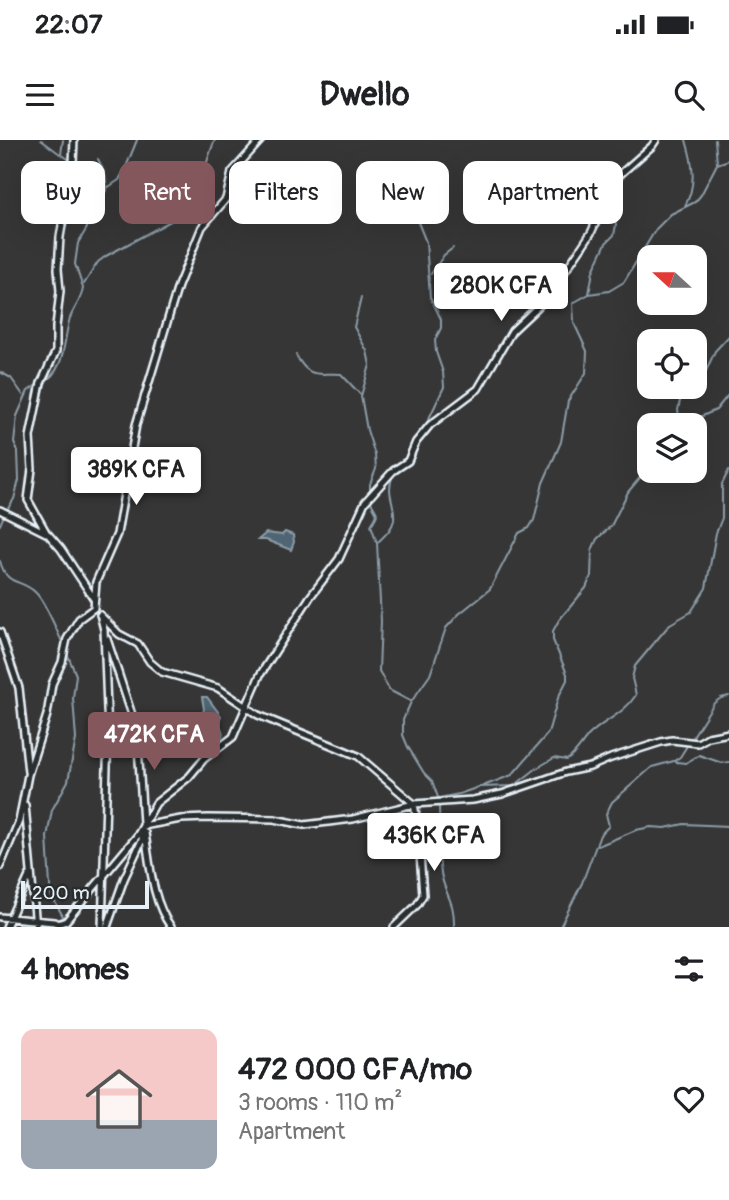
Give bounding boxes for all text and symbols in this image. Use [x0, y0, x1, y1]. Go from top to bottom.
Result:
text: 22:07 [35, 9, 103, 41]
text: Dwello [320, 75, 409, 115]
icon: menu [21, 76, 59, 114]
icon: search [670, 76, 708, 114]
chip: Buy [21, 161, 105, 224]
chip: Rent [119, 161, 215, 224]
chip: Filters [229, 161, 342, 224]
chip: New [356, 161, 449, 224]
chip: Apartment [463, 161, 623, 224]
north arrow [637, 245, 707, 315]
map controls [637, 245, 707, 483]
pin: 280K CFA [429, 264, 573, 323]
text: 280K CFA [450, 271, 552, 300]
button: locate [637, 329, 707, 399]
button: layers [637, 413, 707, 483]
pin: 389K CFA [64, 448, 208, 507]
text: 389K CFA [87, 455, 185, 484]
pin: 472K CFA [82, 712, 226, 772]
text: 472K CFA [104, 720, 204, 749]
pin: 436K CFA [362, 814, 506, 873]
text: 436K CFA [383, 821, 485, 850]
scale bar [21, 878, 149, 910]
text: 200 m [32, 881, 90, 905]
icon: filters [670, 950, 708, 988]
text: 4 homes [21, 951, 129, 988]
text: 472 000 CFA/mo [238, 1051, 472, 1088]
icon: home [77, 1057, 161, 1141]
icon: heart [670, 1080, 708, 1118]
text: 3 rooms · 110 m² [238, 1088, 402, 1117]
text: Apartment [238, 1117, 345, 1146]

